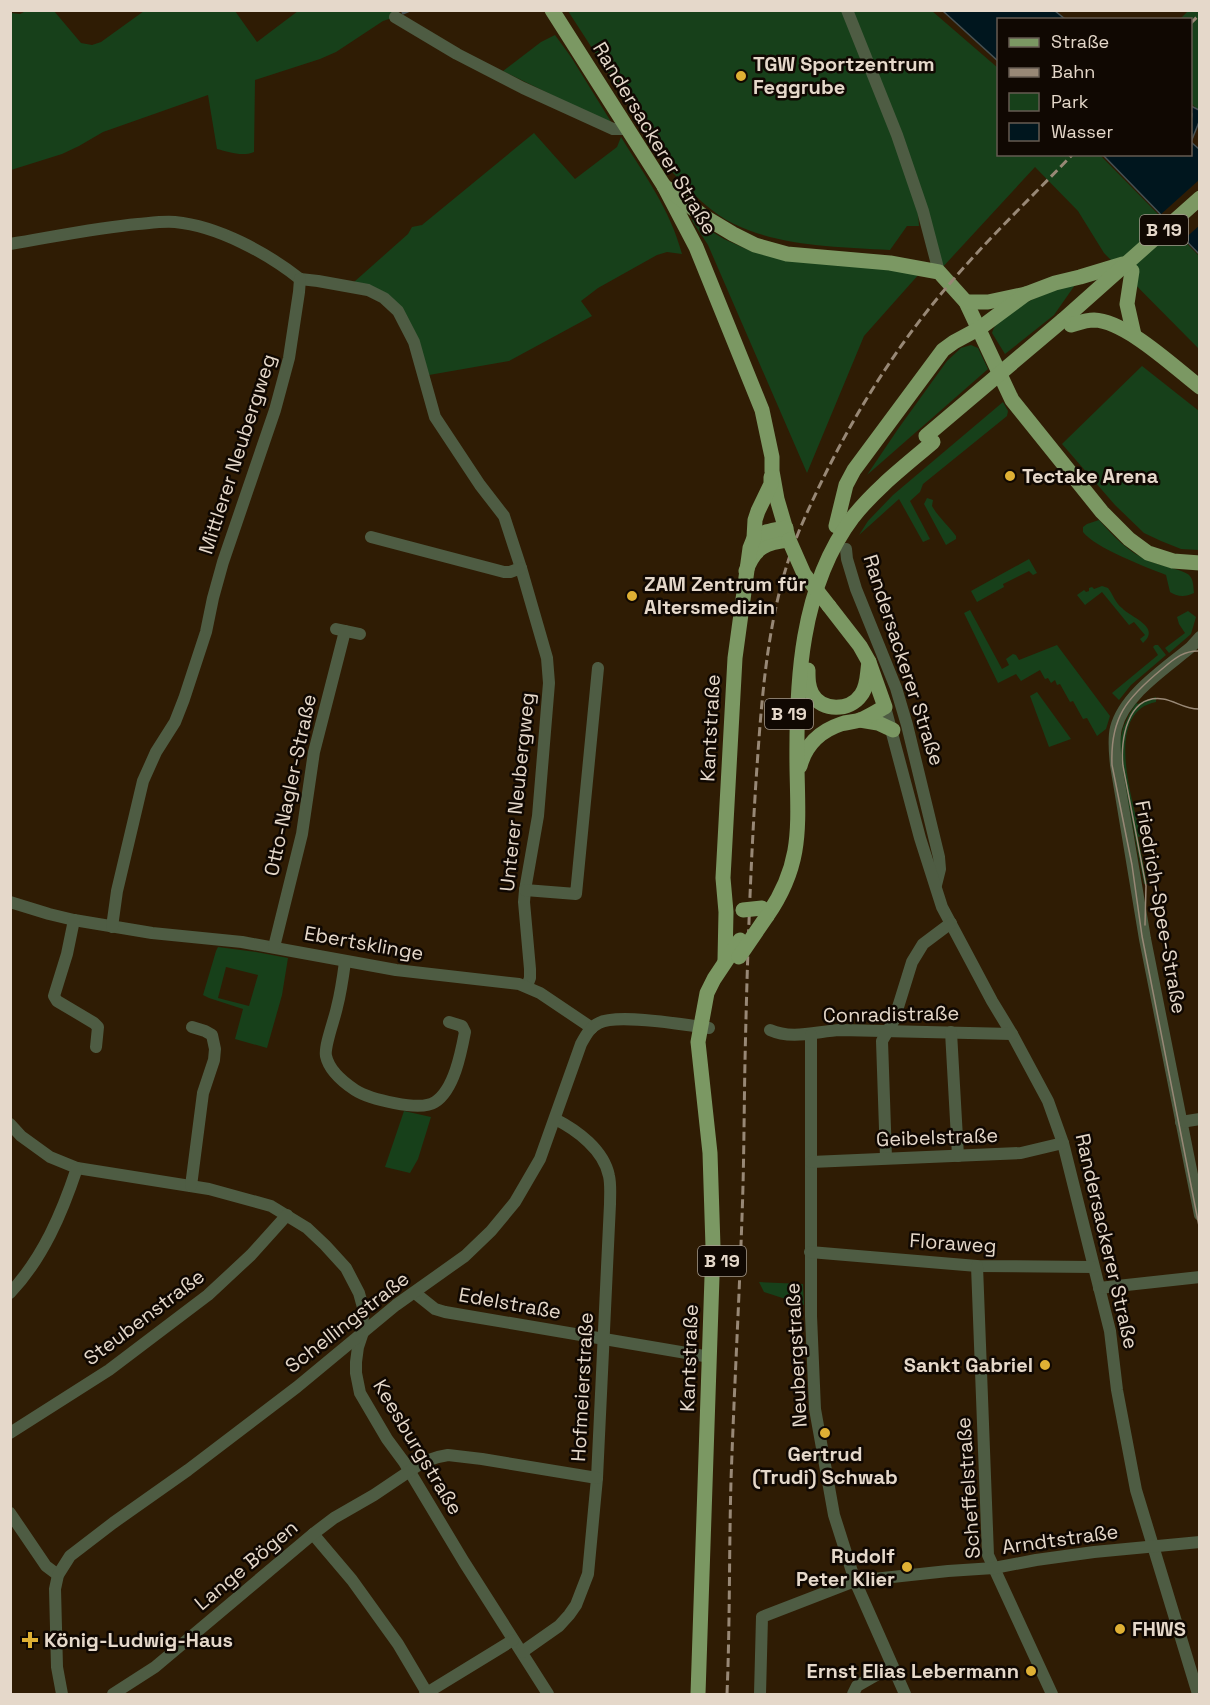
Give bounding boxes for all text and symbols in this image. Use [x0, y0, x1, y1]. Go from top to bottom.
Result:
legend [997, 18, 1192, 156]
text: Straße [1051, 30, 1109, 53]
street label: Randersackerer Straße [587, 37, 723, 239]
place label: TGW Sportzentrum Feggrube [753, 51, 935, 100]
text: Bahn [1051, 60, 1095, 83]
marker: TGW Sportzentrum Feggrube [734, 69, 748, 83]
text: Park [1051, 90, 1089, 113]
text: Wasser [1051, 120, 1113, 143]
road number: B 19 [1140, 215, 1188, 245]
street label: Mittlerer Neubergweg [192, 351, 282, 557]
place label: Tectake Arena [1022, 463, 1159, 489]
marker: Tectake Arena [1003, 469, 1017, 483]
street label: Randersackerer Straße [858, 551, 950, 769]
place label: ZAM Zentrum für Altersmedizin [644, 571, 806, 620]
marker: ZAM Zentrum für Altersmedizin [625, 589, 639, 603]
street label: Kantstraße [694, 674, 726, 782]
street label: Unterer Neubergweg [494, 691, 540, 893]
street label: Otto-Nagler-Straße [258, 692, 322, 878]
road number: B 19 [765, 699, 813, 729]
street label: Friedrich-Spee-Straße [1129, 798, 1193, 1016]
street label: Ebertsklinge [302, 920, 426, 966]
street label: Conradistraße [823, 1000, 959, 1028]
street label: Geibelstraße [875, 1122, 999, 1152]
street label: Randersackerer Straße [1070, 1131, 1144, 1351]
street label: Floraweg [909, 1227, 997, 1259]
road number: B 19 [698, 1246, 746, 1276]
street label: Steubenstraße [78, 1263, 210, 1371]
street label: Schellingstraße [280, 1265, 414, 1379]
street label: Edelstraße [457, 1281, 563, 1325]
street label: Neubergstraße [779, 1282, 813, 1428]
street label: Kantstraße [674, 1304, 704, 1412]
street label: Hofmeierstraße [565, 1312, 599, 1462]
place label: Sankt Gabriel [904, 1352, 1033, 1378]
marker: Sankt Gabriel [1038, 1358, 1052, 1372]
street label: Keesburgstraße [367, 1374, 469, 1520]
street label: Scheffelstraße [950, 1416, 986, 1560]
marker: Gertrud (Trudi) Schwab [818, 1426, 832, 1440]
place label: Gertrud (Trudi) Schwab [752, 1441, 898, 1490]
street label: Lange Bögen [189, 1514, 303, 1616]
street label: Arndtstraße [1000, 1518, 1120, 1560]
place label: Rudolf Peter Klier [796, 1543, 895, 1592]
marker: Rudolf Peter Klier [900, 1560, 914, 1574]
place label: FHWS [1132, 1616, 1186, 1642]
marker: FHWS [1113, 1622, 1127, 1636]
place label: König-Ludwig-Haus [44, 1627, 233, 1653]
marker: König-Ludwig-Haus [21, 1631, 39, 1649]
place label: Ernst Elias Lebermann [807, 1658, 1019, 1684]
marker: Ernst Elias Lebermann [1024, 1664, 1038, 1678]

